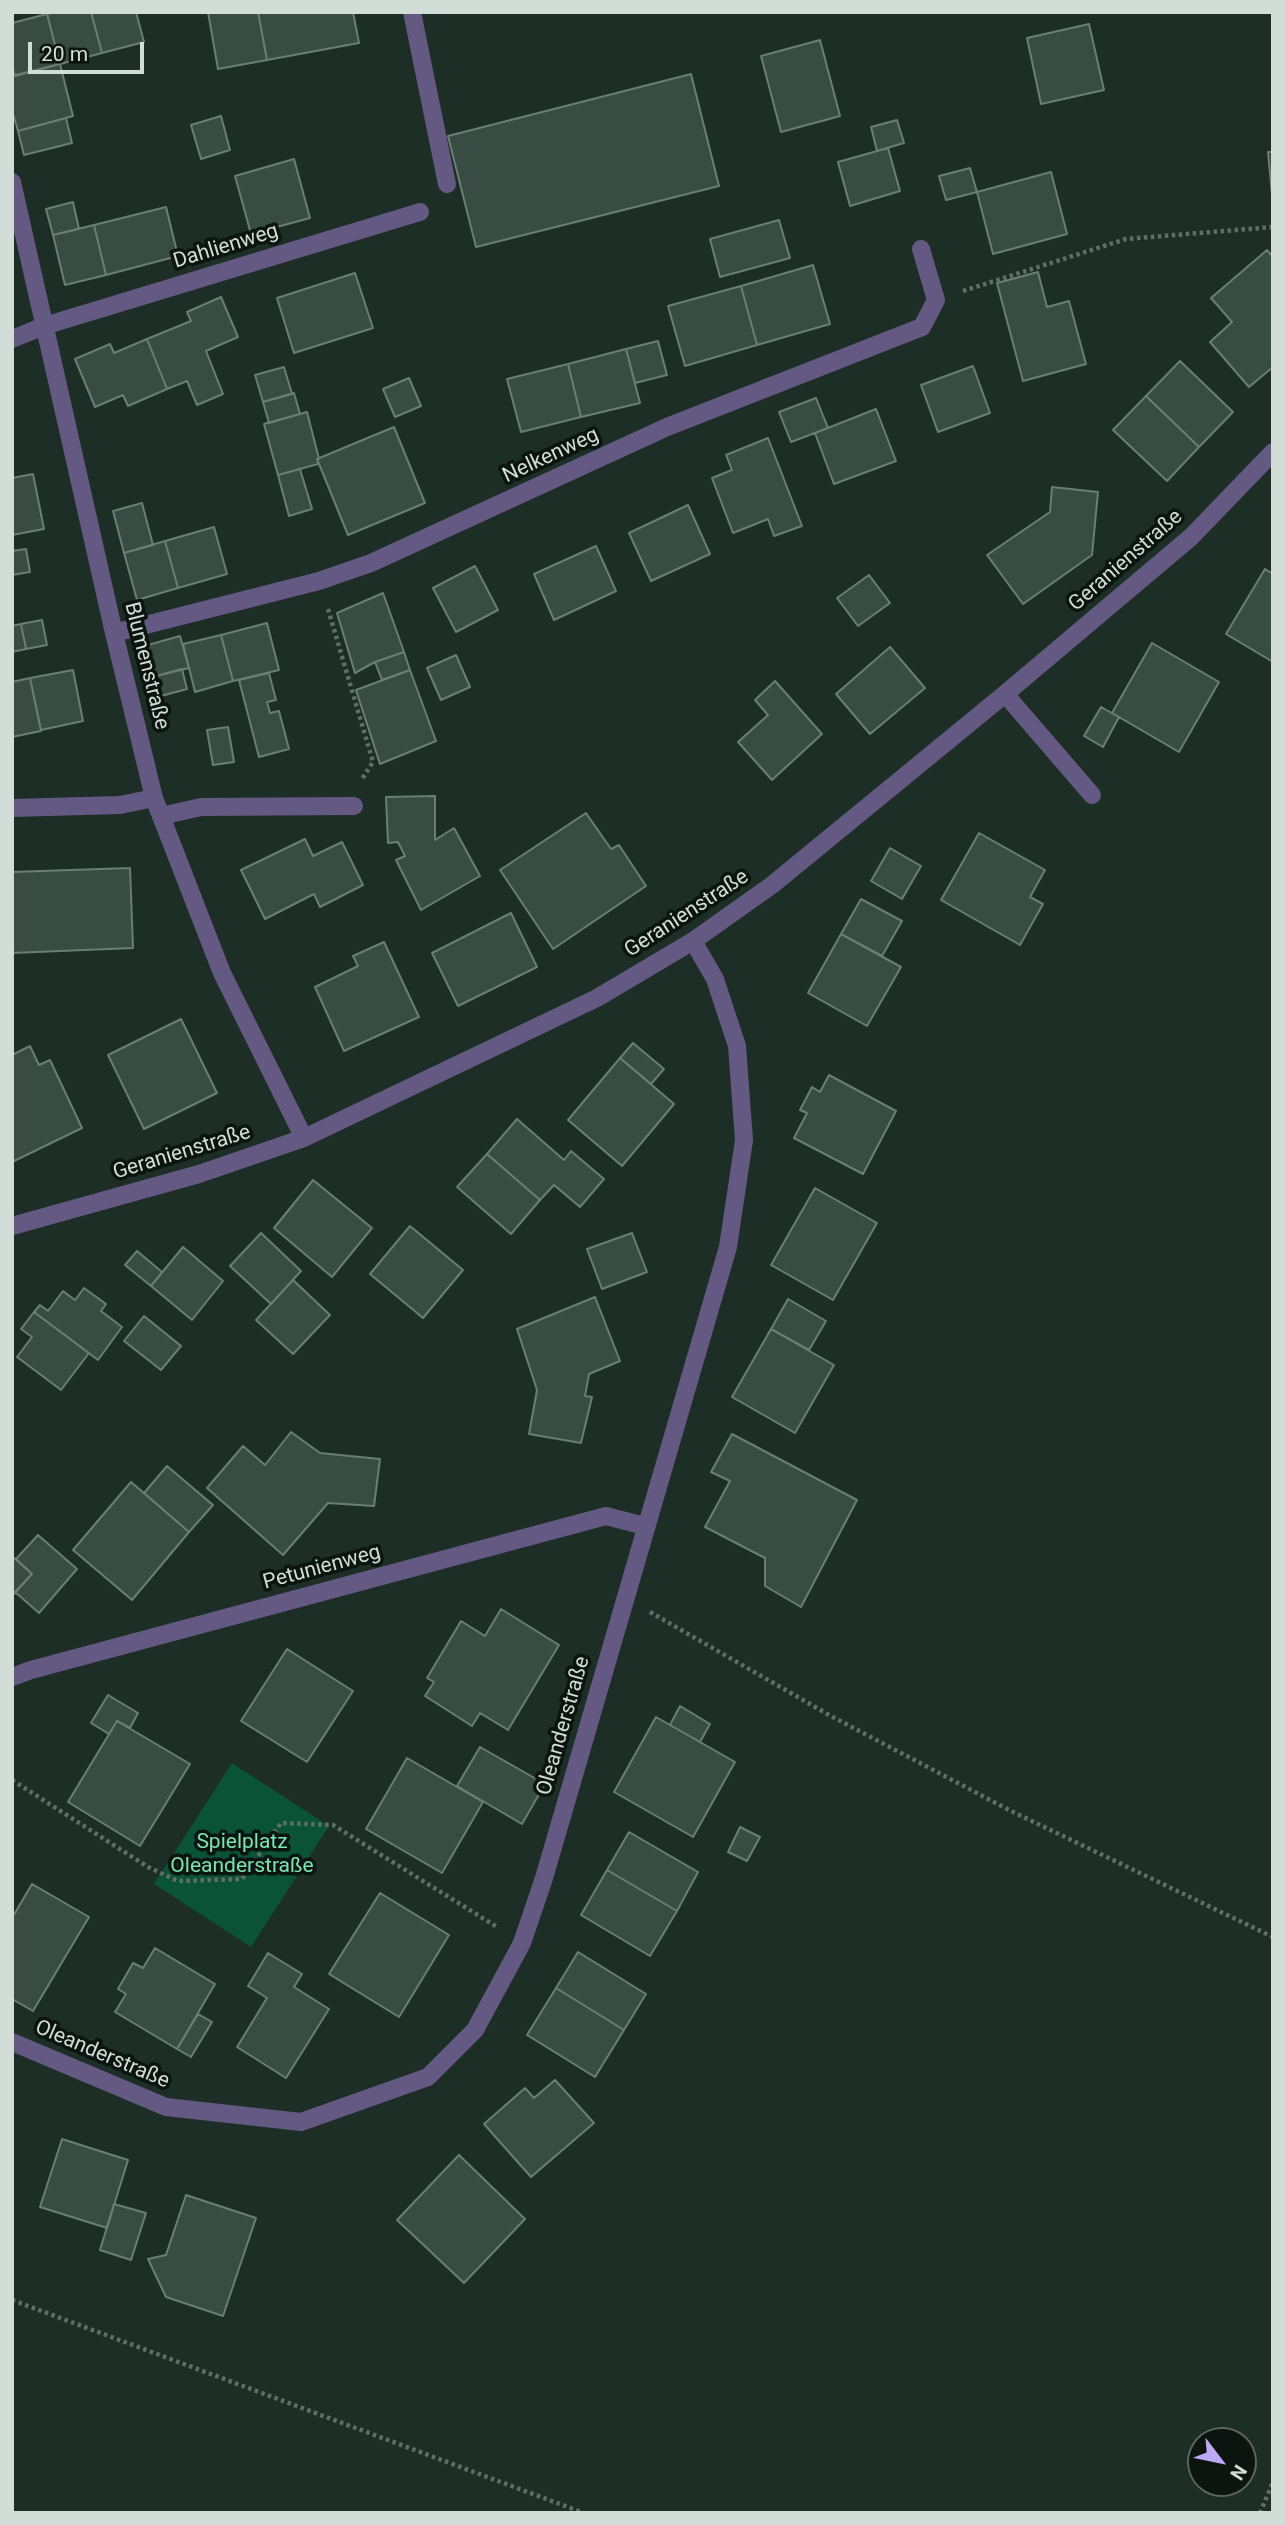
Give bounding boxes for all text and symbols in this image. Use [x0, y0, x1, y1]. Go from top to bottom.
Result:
scale bar [32, 28, 147, 72]
text: 20 m [41, 42, 88, 66]
street label: Dahlienweg [170, 219, 282, 275]
street label: Nelkenweg [499, 423, 603, 489]
street label: Geranienstraße [1064, 505, 1188, 617]
street label: Blumenstraße [118, 600, 174, 732]
street label: Geranienstraße [620, 865, 754, 963]
street label: Geranienstraße [110, 1120, 254, 1186]
street label: Petunienweg [260, 1540, 384, 1596]
street label: Oleanderstraße [532, 1654, 596, 1798]
park label: Spielplatz Oleanderstraße [170, 1830, 314, 1880]
street label: Oleanderstraße [31, 2015, 173, 2095]
north arrow [1187, 2427, 1257, 2497]
text: N [1225, 2461, 1252, 2484]

